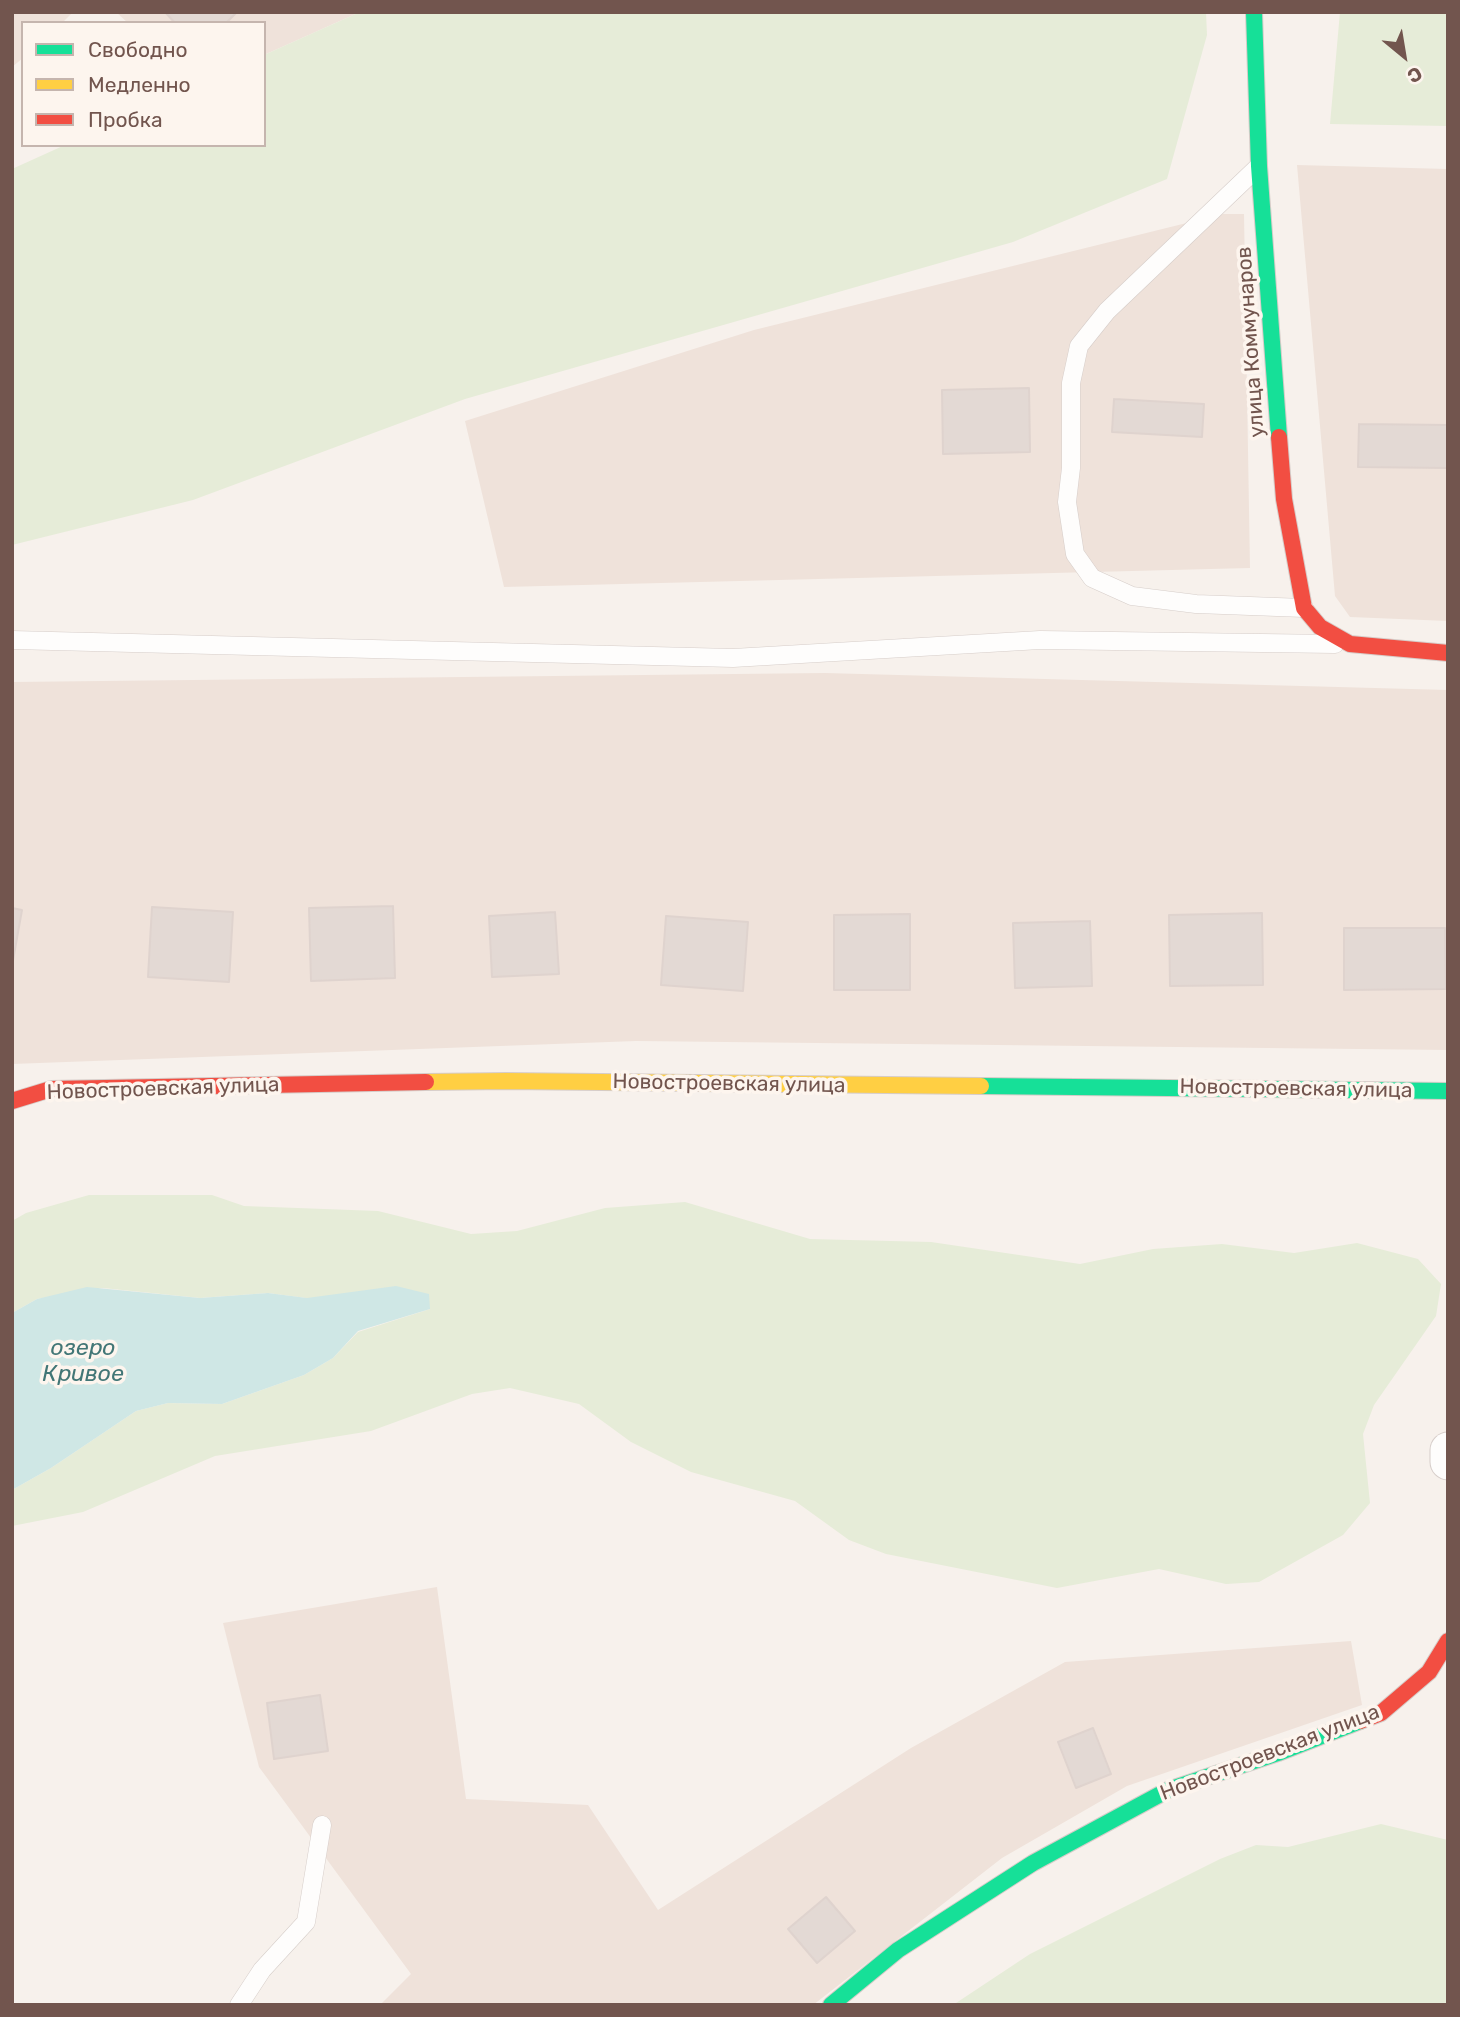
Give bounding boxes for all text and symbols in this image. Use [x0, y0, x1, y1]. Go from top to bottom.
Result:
legend [21, 21, 266, 147]
north arrow [1369, 21, 1439, 91]
text: Свободно [88, 37, 188, 62]
text: С [1403, 61, 1426, 88]
text: Медленно [88, 72, 191, 97]
text: Пробка [88, 107, 163, 132]
street label: улица Коммунаров [1232, 246, 1270, 438]
street label: Новостроевская улица [612, 1069, 846, 1099]
street label: Новостроевская улица [46, 1072, 280, 1106]
street label: Новостроевская улица [1179, 1074, 1413, 1104]
water label: озеро Кривое [42, 1334, 124, 1388]
street label: Новостроевская улица [1157, 1700, 1383, 1806]

